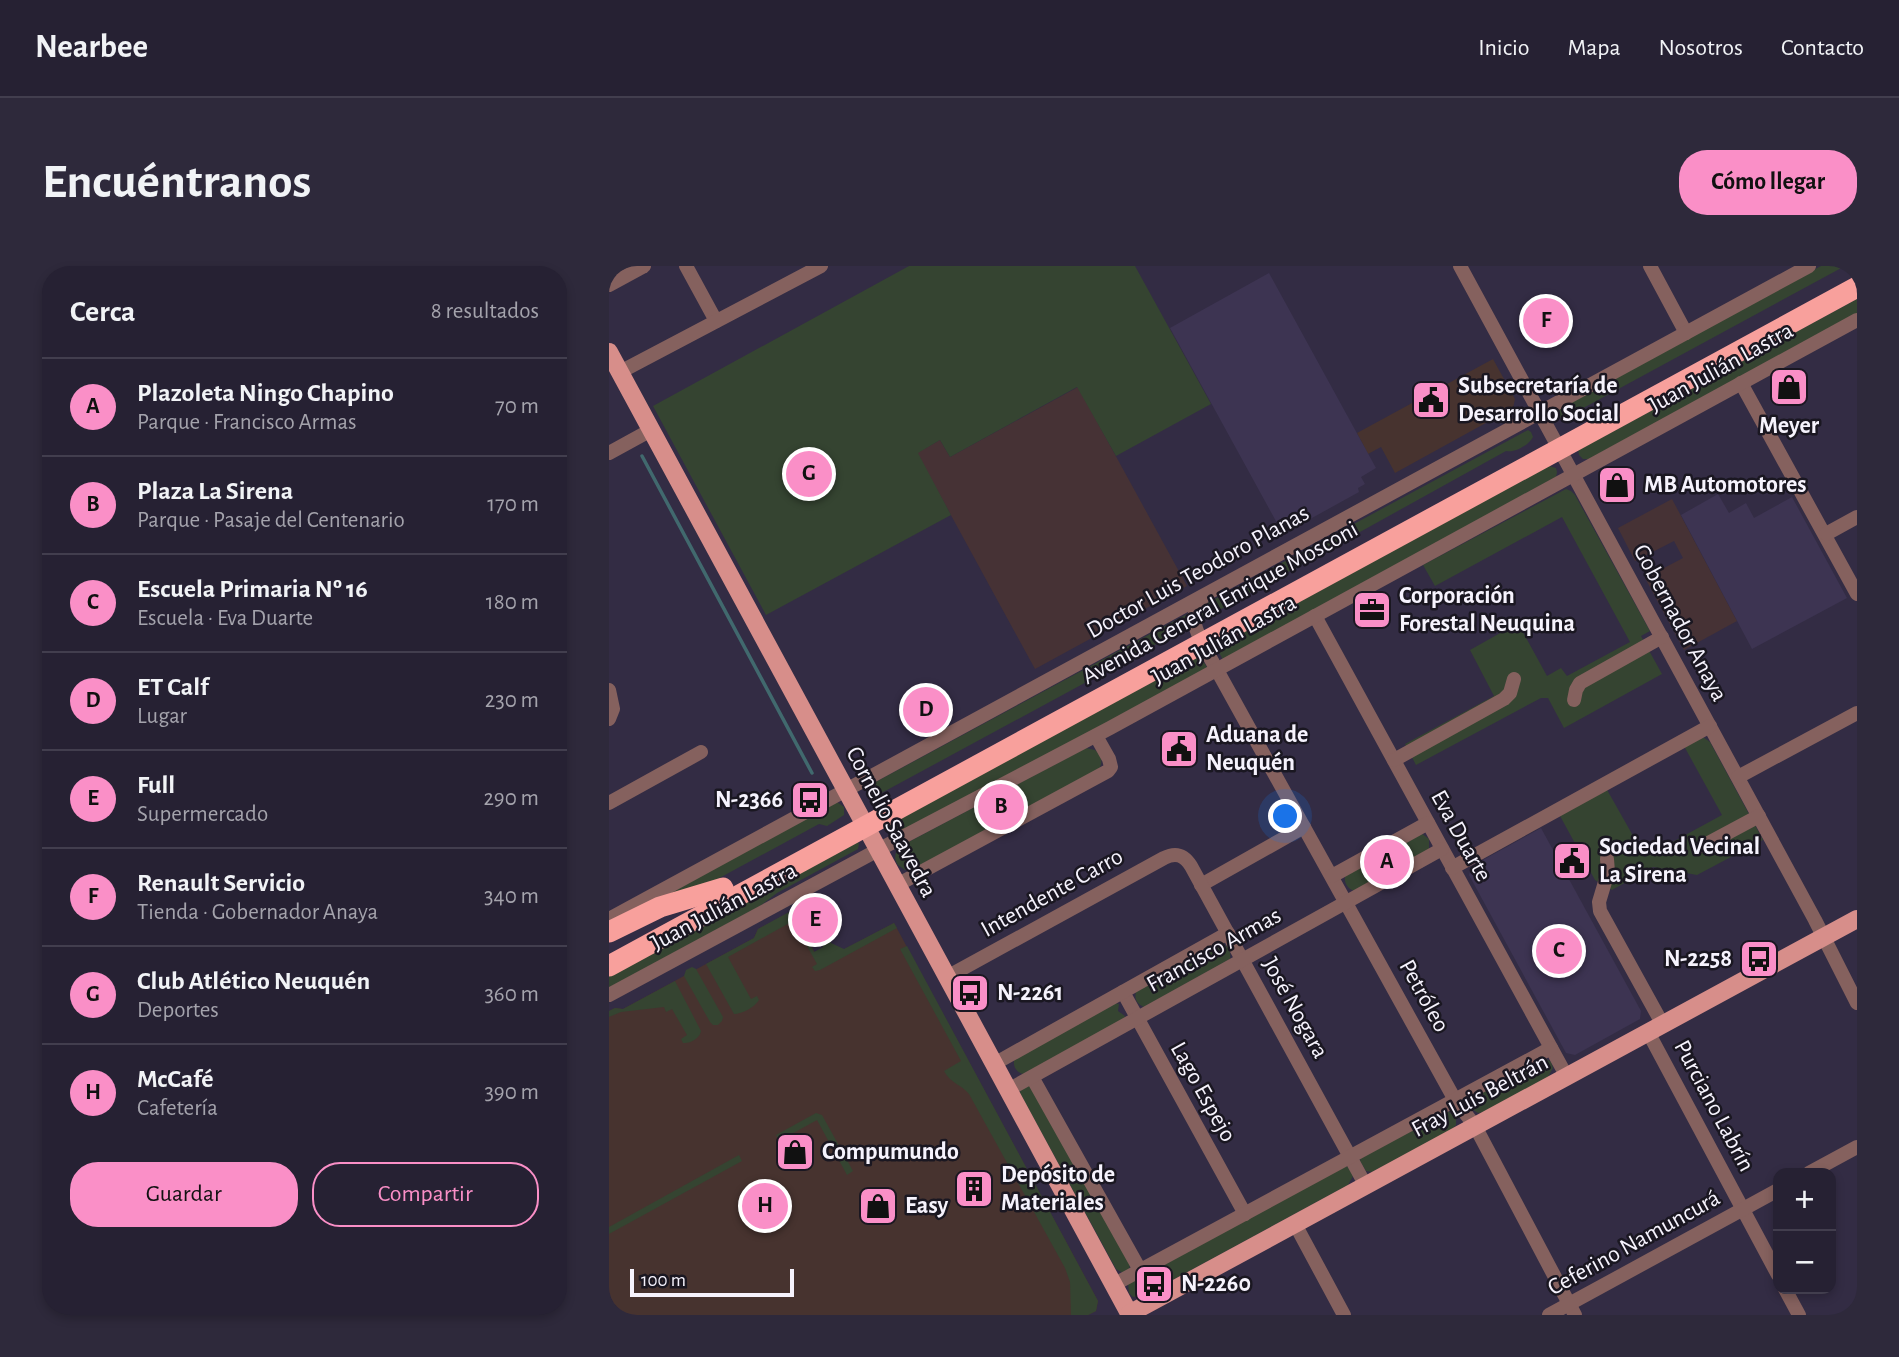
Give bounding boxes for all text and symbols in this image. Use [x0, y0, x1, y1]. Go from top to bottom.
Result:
text: Nearbee [35, 31, 148, 64]
text: Inicio [1478, 36, 1529, 60]
text: Mapa [1567, 36, 1621, 60]
text: Nosotros [1659, 36, 1743, 60]
text: Contacto [1781, 36, 1864, 60]
button: Cómo llegar [1679, 150, 1857, 215]
text: Encuéntranos [42, 158, 311, 207]
pin: F [1523, 295, 1569, 347]
text: Cerca [70, 297, 135, 327]
text: 8 resultados [431, 300, 539, 323]
street label: Juan Julián Lastra [1645, 318, 1797, 418]
shop icon: Meyer [1768, 366, 1810, 408]
place label: Subsecretaría de Desarrollo Social [1458, 374, 1619, 426]
public building icon: Subsecretaría de Desarrollo Social [1410, 379, 1452, 421]
text: Plazoleta Ningo Chapino [137, 380, 394, 406]
text: A [86, 395, 100, 418]
text: 70 m [495, 395, 539, 418]
text: Parque · Francisco Armas [137, 411, 357, 434]
place label: Meyer [1759, 414, 1820, 438]
pin: G [786, 448, 832, 500]
shop icon: MB Automotores [1596, 464, 1638, 506]
place label: MB Automotores [1644, 473, 1807, 497]
text: Plaza La Sirena [137, 478, 293, 504]
text: B [86, 493, 100, 516]
text: 170 m [487, 493, 539, 516]
street label: Doctor Luis Teodoro Planas [1083, 501, 1313, 643]
text: Parque · Pasaje del Centenario [137, 509, 405, 532]
street label: Avenida General Enrique Mosconi [1078, 517, 1362, 689]
street label: Gobernador Anaya [1629, 541, 1731, 705]
text: Escuela Primaria Nº 16 [137, 576, 368, 602]
place label: Corporación Forestal Neuquina [1399, 584, 1575, 636]
office icon: Corporación Forestal Neuquina [1351, 589, 1393, 631]
street label: Juan Julián Lastra [1148, 590, 1300, 690]
text: C [87, 591, 99, 614]
text: 180 m [486, 591, 539, 614]
text: Escuela · Eva Duarte [137, 607, 313, 630]
text: ET Calf [137, 674, 209, 700]
pin: D [903, 684, 949, 736]
text: D [85, 689, 101, 712]
text: 230 m [485, 689, 539, 712]
text: Lugar [137, 705, 187, 728]
place label: Aduana de Neuquén [1206, 723, 1308, 775]
public building icon: Aduana de Neuquén [1158, 728, 1200, 770]
street label: Cornelio Saavedra [841, 743, 941, 901]
text: Full [137, 772, 175, 798]
bus stop icon: N-2366 [789, 779, 831, 821]
pin: B [978, 781, 1024, 833]
street label: Eva Duarte [1426, 786, 1496, 886]
text: E [87, 787, 99, 810]
text: 290 m [483, 787, 539, 810]
place label: N-2366 [715, 788, 783, 812]
your location [1268, 799, 1302, 833]
text: Supermercado [137, 803, 268, 826]
place label: Sociedad Vecinal La Sirena [1599, 835, 1760, 887]
pin: A [1364, 836, 1410, 888]
public building icon: Sociedad Vecinal La Sirena [1551, 840, 1593, 882]
street label: Intendente Carro [977, 844, 1127, 942]
street label: Juan Julián Lastra [647, 859, 801, 955]
text: Renault Servicio [137, 870, 305, 896]
text: F [88, 885, 98, 908]
text: 340 m [484, 885, 539, 908]
pin: E [792, 894, 838, 946]
text: Tienda · Gobernador Anaya [137, 901, 378, 924]
street label: Francisco Armas [1143, 903, 1285, 997]
pin: C [1536, 925, 1582, 977]
bus stop icon: N-2258 [1738, 938, 1780, 980]
place label: N-2258 [1664, 947, 1732, 971]
street label: José Nogara [1258, 954, 1332, 1062]
street label: Petróleo [1394, 956, 1454, 1036]
text: Club Atlético Neuquén [137, 968, 370, 994]
bus stop icon: N-2261 [949, 972, 991, 1014]
place label: N-2261 [997, 981, 1063, 1005]
text: G [86, 983, 100, 1006]
text: 360 m [484, 983, 539, 1006]
text: Deportes [137, 999, 219, 1022]
street label: Purciano Labrín [1669, 1036, 1759, 1176]
street label: Lago Espejo [1166, 1038, 1240, 1146]
street label: Fray Luis Beltrán [1408, 1050, 1552, 1142]
text: McCafé [137, 1066, 214, 1092]
text: H [85, 1081, 101, 1104]
text: 390 m [484, 1081, 539, 1104]
text: Cafetería [137, 1097, 218, 1120]
shop icon: Compumundo [774, 1131, 816, 1173]
place label: Compumundo [822, 1140, 959, 1164]
button: Guardar [70, 1162, 298, 1227]
button: Compartir [312, 1162, 539, 1227]
place label: Depósito de Materiales [1001, 1163, 1115, 1215]
building icon: Depósito de Materiales [953, 1168, 995, 1210]
map controls [1773, 1168, 1836, 1294]
button: + [1773, 1168, 1836, 1231]
pin: H [742, 1180, 788, 1232]
shop icon: Easy [857, 1185, 899, 1227]
street label: Ceferino Namuncurá [1544, 1186, 1724, 1300]
place label: Easy [905, 1194, 949, 1218]
button: − [1773, 1231, 1836, 1294]
bus stop icon: N-2260 [1133, 1263, 1175, 1305]
scale bar [630, 1266, 795, 1298]
text: 100 m [641, 1271, 686, 1290]
place label: N-2260 [1181, 1272, 1251, 1296]

